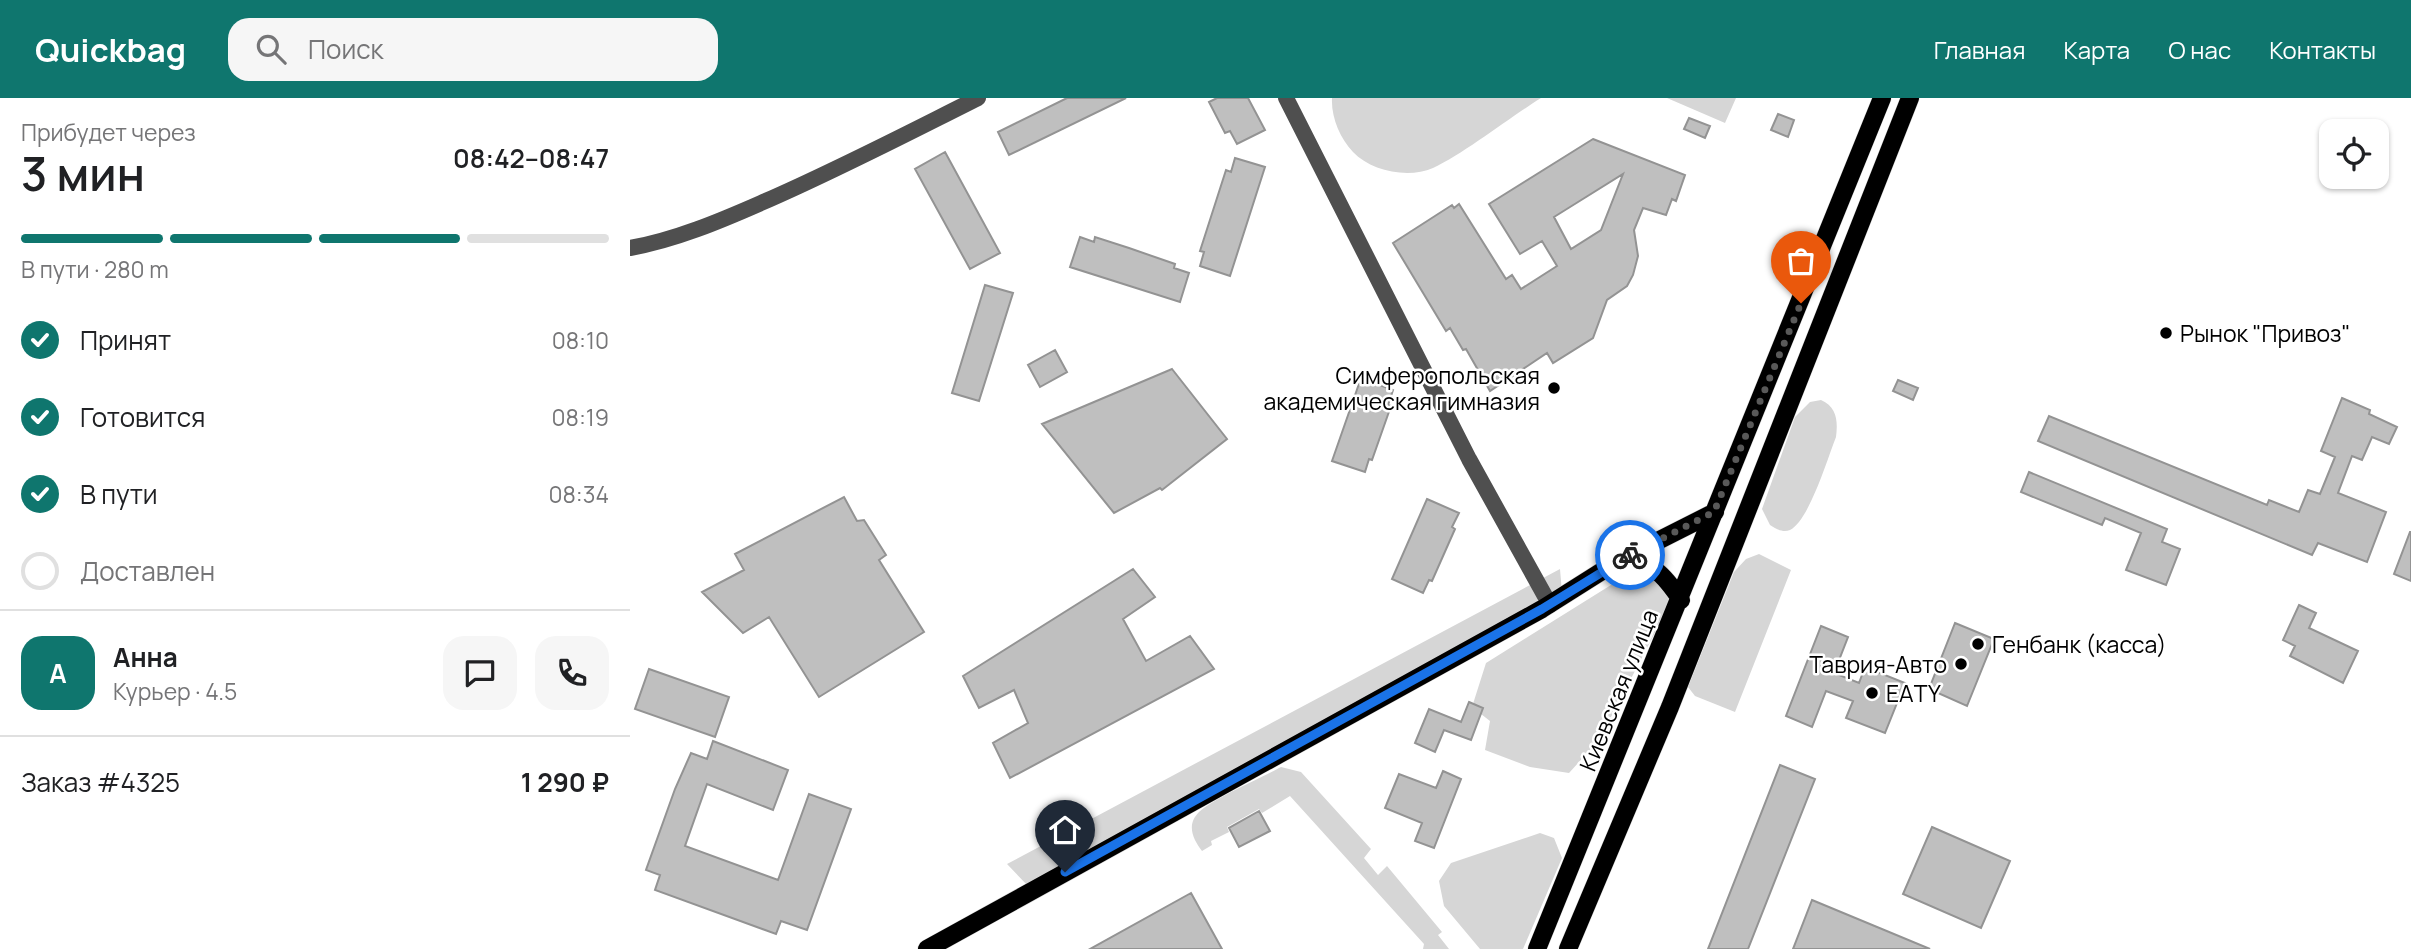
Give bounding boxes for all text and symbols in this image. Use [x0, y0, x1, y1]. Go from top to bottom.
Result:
search box [228, 18, 718, 81]
text: Quickbag [35, 27, 186, 72]
icon: search [252, 30, 290, 68]
text: Поиск [308, 31, 384, 67]
text: Главная [1934, 33, 2025, 66]
text: Карта [2063, 33, 2130, 66]
text: О нас [2168, 33, 2231, 66]
text: Контакты [2269, 33, 2376, 66]
text: Прибудет через [21, 116, 196, 148]
map controls [2319, 119, 2389, 189]
button: locate [2319, 119, 2389, 189]
text: 08:42–08:47 [453, 140, 609, 176]
text: 3 мин [21, 142, 145, 205]
pin [1771, 231, 1831, 303]
icon: bag [1782, 242, 1820, 280]
text: В пути · 280 m [21, 253, 169, 285]
place label: Рынок "Привоз" [2180, 317, 2351, 349]
icon: check [21, 321, 59, 359]
text: Принят [80, 322, 171, 358]
text: 08:10 [552, 324, 609, 356]
marker: Рынок "Привоз" [2158, 325, 2174, 341]
place label: Симферопольская академическая гимназия [1264, 359, 1540, 417]
marker: Симферопольская академическая гимназия [1546, 380, 1562, 396]
icon: check [21, 398, 59, 436]
text: Готовится [80, 399, 205, 435]
text: 08:19 [552, 401, 609, 433]
icon: check [21, 475, 59, 513]
text: В пути [80, 476, 158, 512]
text: 08:34 [548, 478, 609, 510]
courier [1595, 520, 1665, 590]
icon: bike [1611, 536, 1649, 574]
text: Доставлен [80, 553, 215, 589]
street label: Киевская улица [1571, 604, 1665, 776]
place label: Генбанк (касса) [1992, 628, 2167, 660]
button: chat [443, 636, 517, 710]
button: phone [535, 636, 609, 710]
marker: Генбанк (касса) [1970, 636, 1986, 652]
text: Анна [113, 639, 178, 675]
place label: Таврия-Авто [1809, 648, 1947, 680]
text: А [49, 655, 67, 691]
marker: Таврия-Авто [1953, 656, 1969, 672]
text: Курьер · 4.5 [113, 675, 237, 707]
place label: EАTY [1886, 677, 1941, 709]
marker: EАTY [1864, 685, 1880, 701]
text: Заказ #4325 [21, 764, 180, 800]
text: 1 290 ₽ [521, 764, 609, 800]
pin [1035, 800, 1095, 872]
icon: home [1046, 811, 1084, 849]

